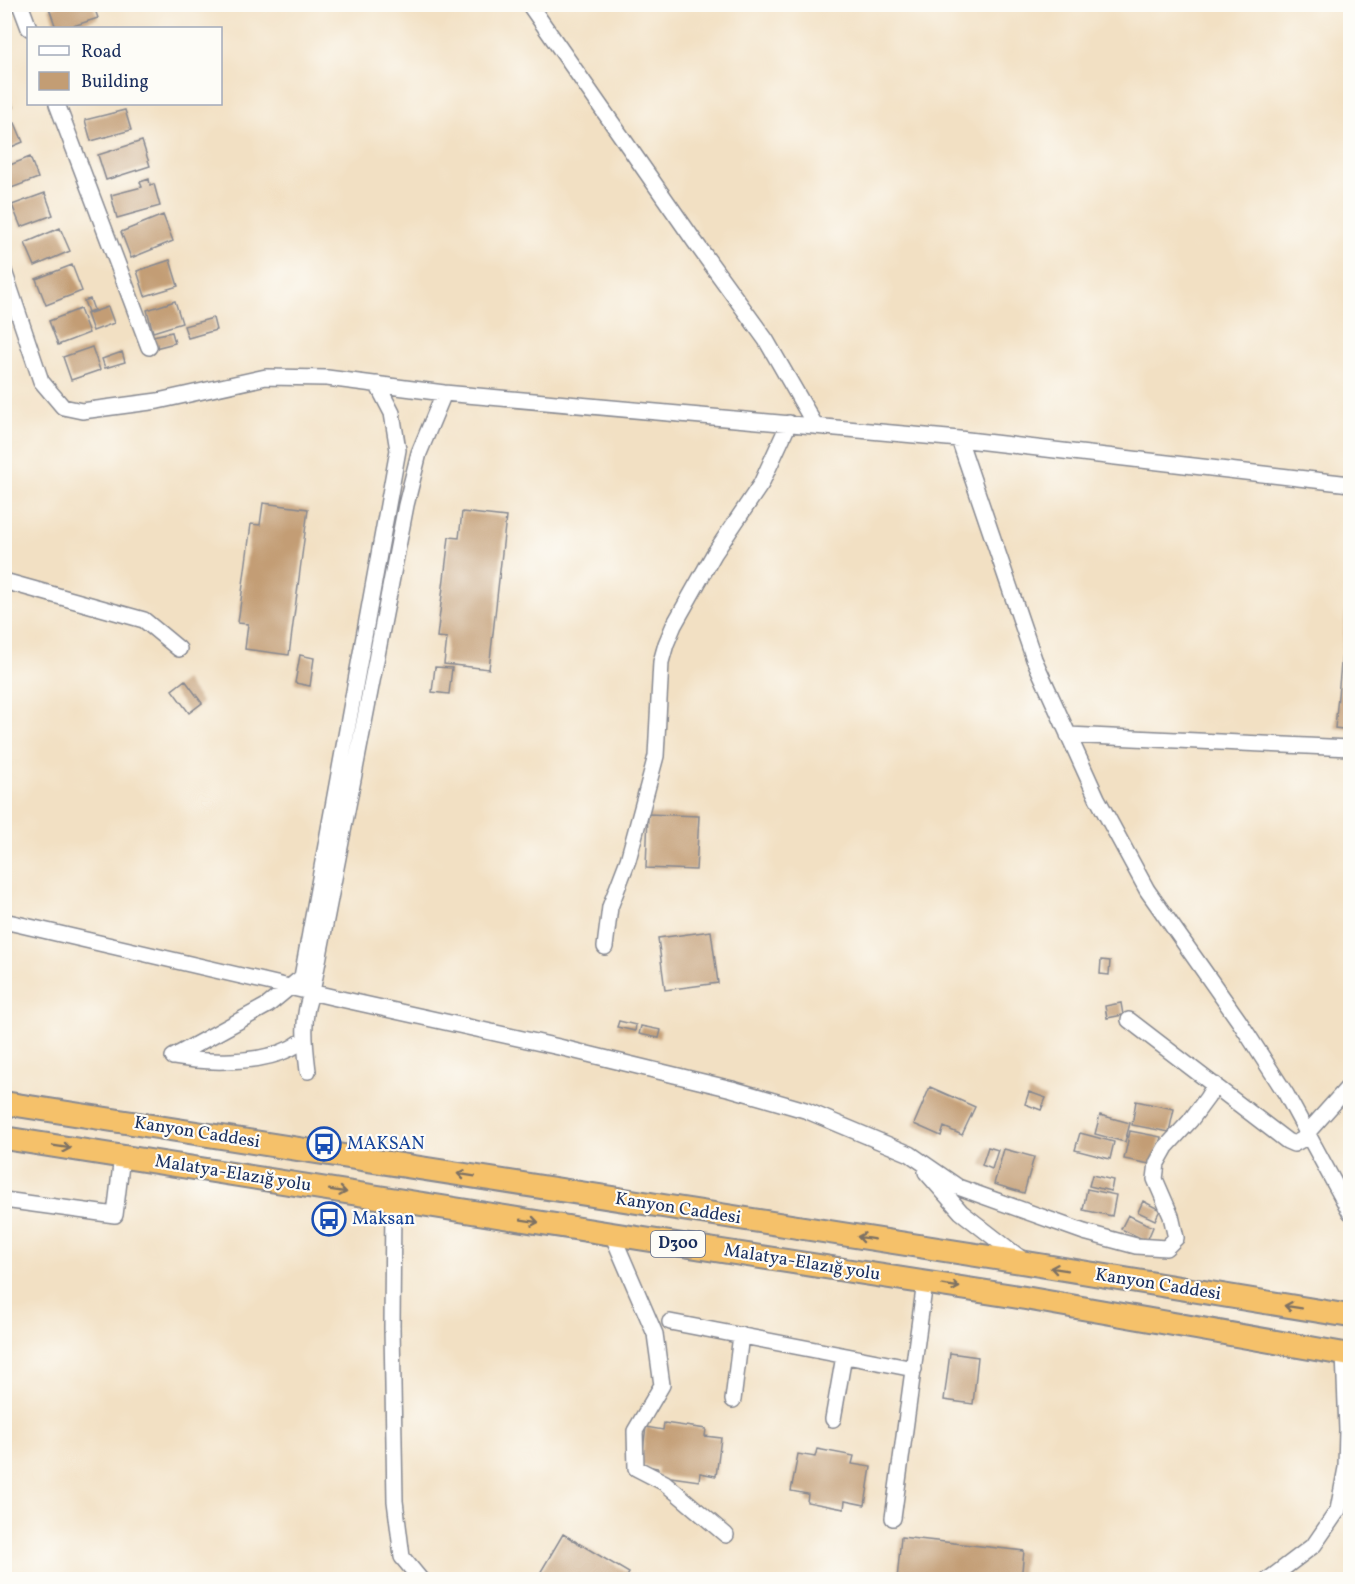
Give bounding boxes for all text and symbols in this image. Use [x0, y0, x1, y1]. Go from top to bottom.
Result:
legend [27, 27, 222, 105]
text: Road [81, 40, 122, 65]
text: Building [81, 70, 149, 95]
street label: Kanyon Caddesi [132, 1111, 262, 1155]
bus stop icon: MAKSAN [306, 1126, 342, 1162]
place label: MAKSAN [347, 1132, 425, 1157]
one-way arrow [52, 1141, 72, 1152]
street label: Malatya-Elazığ yolu [153, 1149, 313, 1199]
one-way arrow [457, 1170, 476, 1181]
one-way arrow [327, 1185, 347, 1196]
street label: Kanyon Caddesi [613, 1187, 743, 1231]
bus stop icon: Maksan [311, 1201, 347, 1237]
place label: Maksan [352, 1207, 415, 1232]
one-way arrow [520, 1216, 540, 1227]
road number: D300 [651, 1231, 705, 1257]
one-way arrow [857, 1233, 877, 1244]
street label: Malatya-Elazığ yolu [722, 1238, 882, 1288]
one-way arrow [1049, 1263, 1069, 1274]
street label: Kanyon Caddesi [1093, 1263, 1223, 1307]
one-way arrow [941, 1281, 961, 1292]
one-way arrow [1283, 1301, 1303, 1312]

